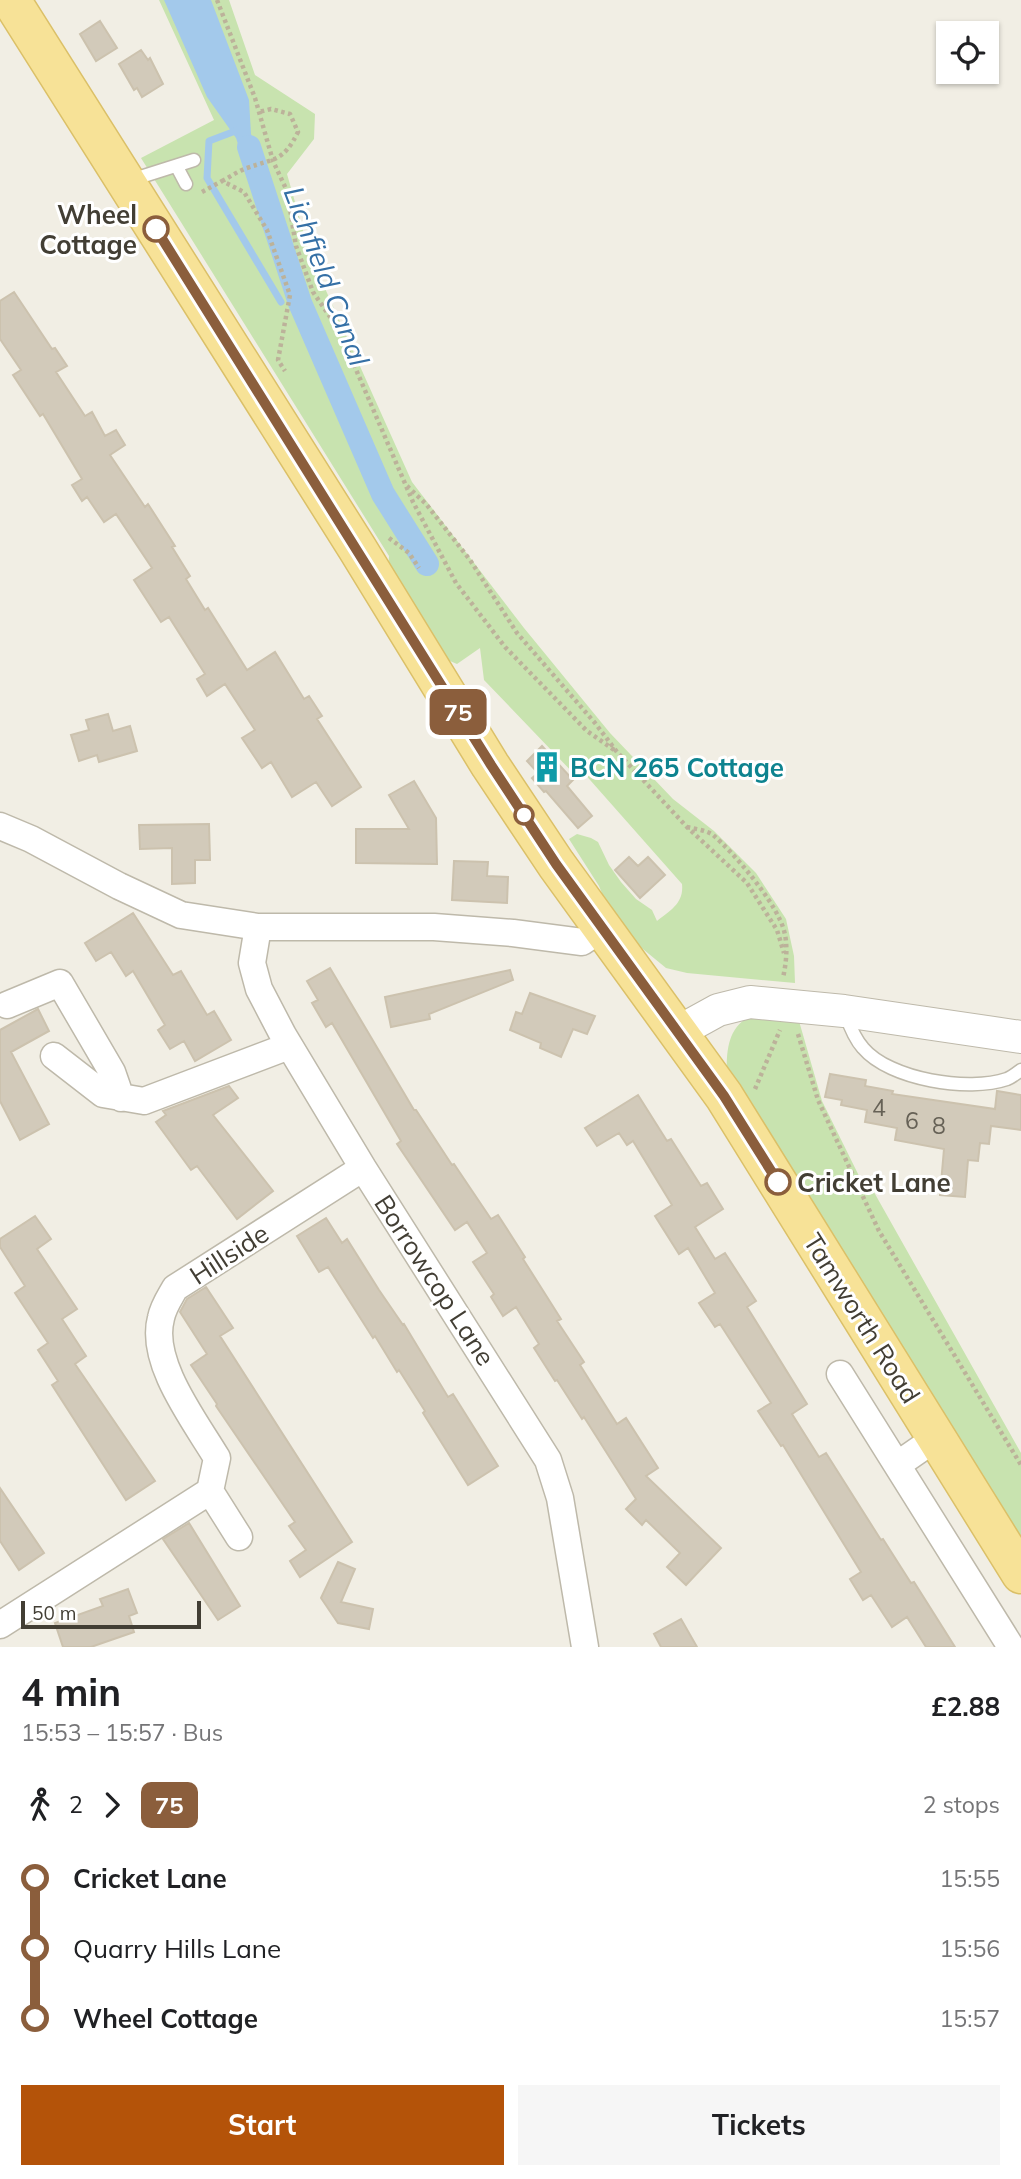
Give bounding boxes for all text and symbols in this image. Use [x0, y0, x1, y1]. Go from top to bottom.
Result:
map controls [936, 21, 999, 84]
button: locate [936, 21, 999, 84]
water label: Lichfield Canal [277, 181, 377, 371]
place label: Wheel Cottage [39, 198, 137, 261]
marker: Wheel Cottage [143, 216, 169, 242]
line badge: 75 [426, 689, 490, 735]
text: 75 [444, 697, 472, 727]
building icon: BCN 265 Cottage [530, 750, 564, 784]
place label: BCN 265 Cottage [570, 751, 784, 784]
unlabelled marker [514, 805, 534, 825]
house number: 4 [872, 1093, 886, 1122]
house number: 6 [905, 1106, 919, 1135]
house number: 8 [932, 1111, 946, 1140]
place label: Cricket Lane [797, 1166, 951, 1199]
marker: Cricket Lane [765, 1169, 791, 1195]
street label: Borrowcop Lane [367, 1188, 503, 1372]
street label: Hillside [183, 1216, 275, 1292]
street label: Tamworth Road [797, 1227, 927, 1409]
scale bar [21, 1598, 201, 1630]
text: 50 m [32, 1601, 76, 1625]
text: 4 min [21, 1668, 121, 1716]
text: £2.88 [931, 1690, 1000, 1723]
text: 15:53 – 15:57 · Bus [21, 1718, 223, 1747]
icon: walk [21, 1786, 59, 1824]
icon: forward [93, 1786, 131, 1824]
text: 2 [69, 1790, 83, 1819]
text: 75 [155, 1790, 184, 1820]
text: 2 stops [923, 1790, 1000, 1819]
text: Cricket Lane [73, 1862, 227, 1895]
text: 15:55 [940, 1864, 1000, 1893]
text: Quarry Hills Lane [73, 1932, 281, 1965]
text: 15:56 [940, 1934, 1000, 1963]
text: Wheel Cottage [73, 2002, 258, 2035]
text: 15:57 [940, 2004, 1000, 2033]
button: Start [21, 2085, 504, 2165]
button: Tickets [518, 2085, 1000, 2165]

